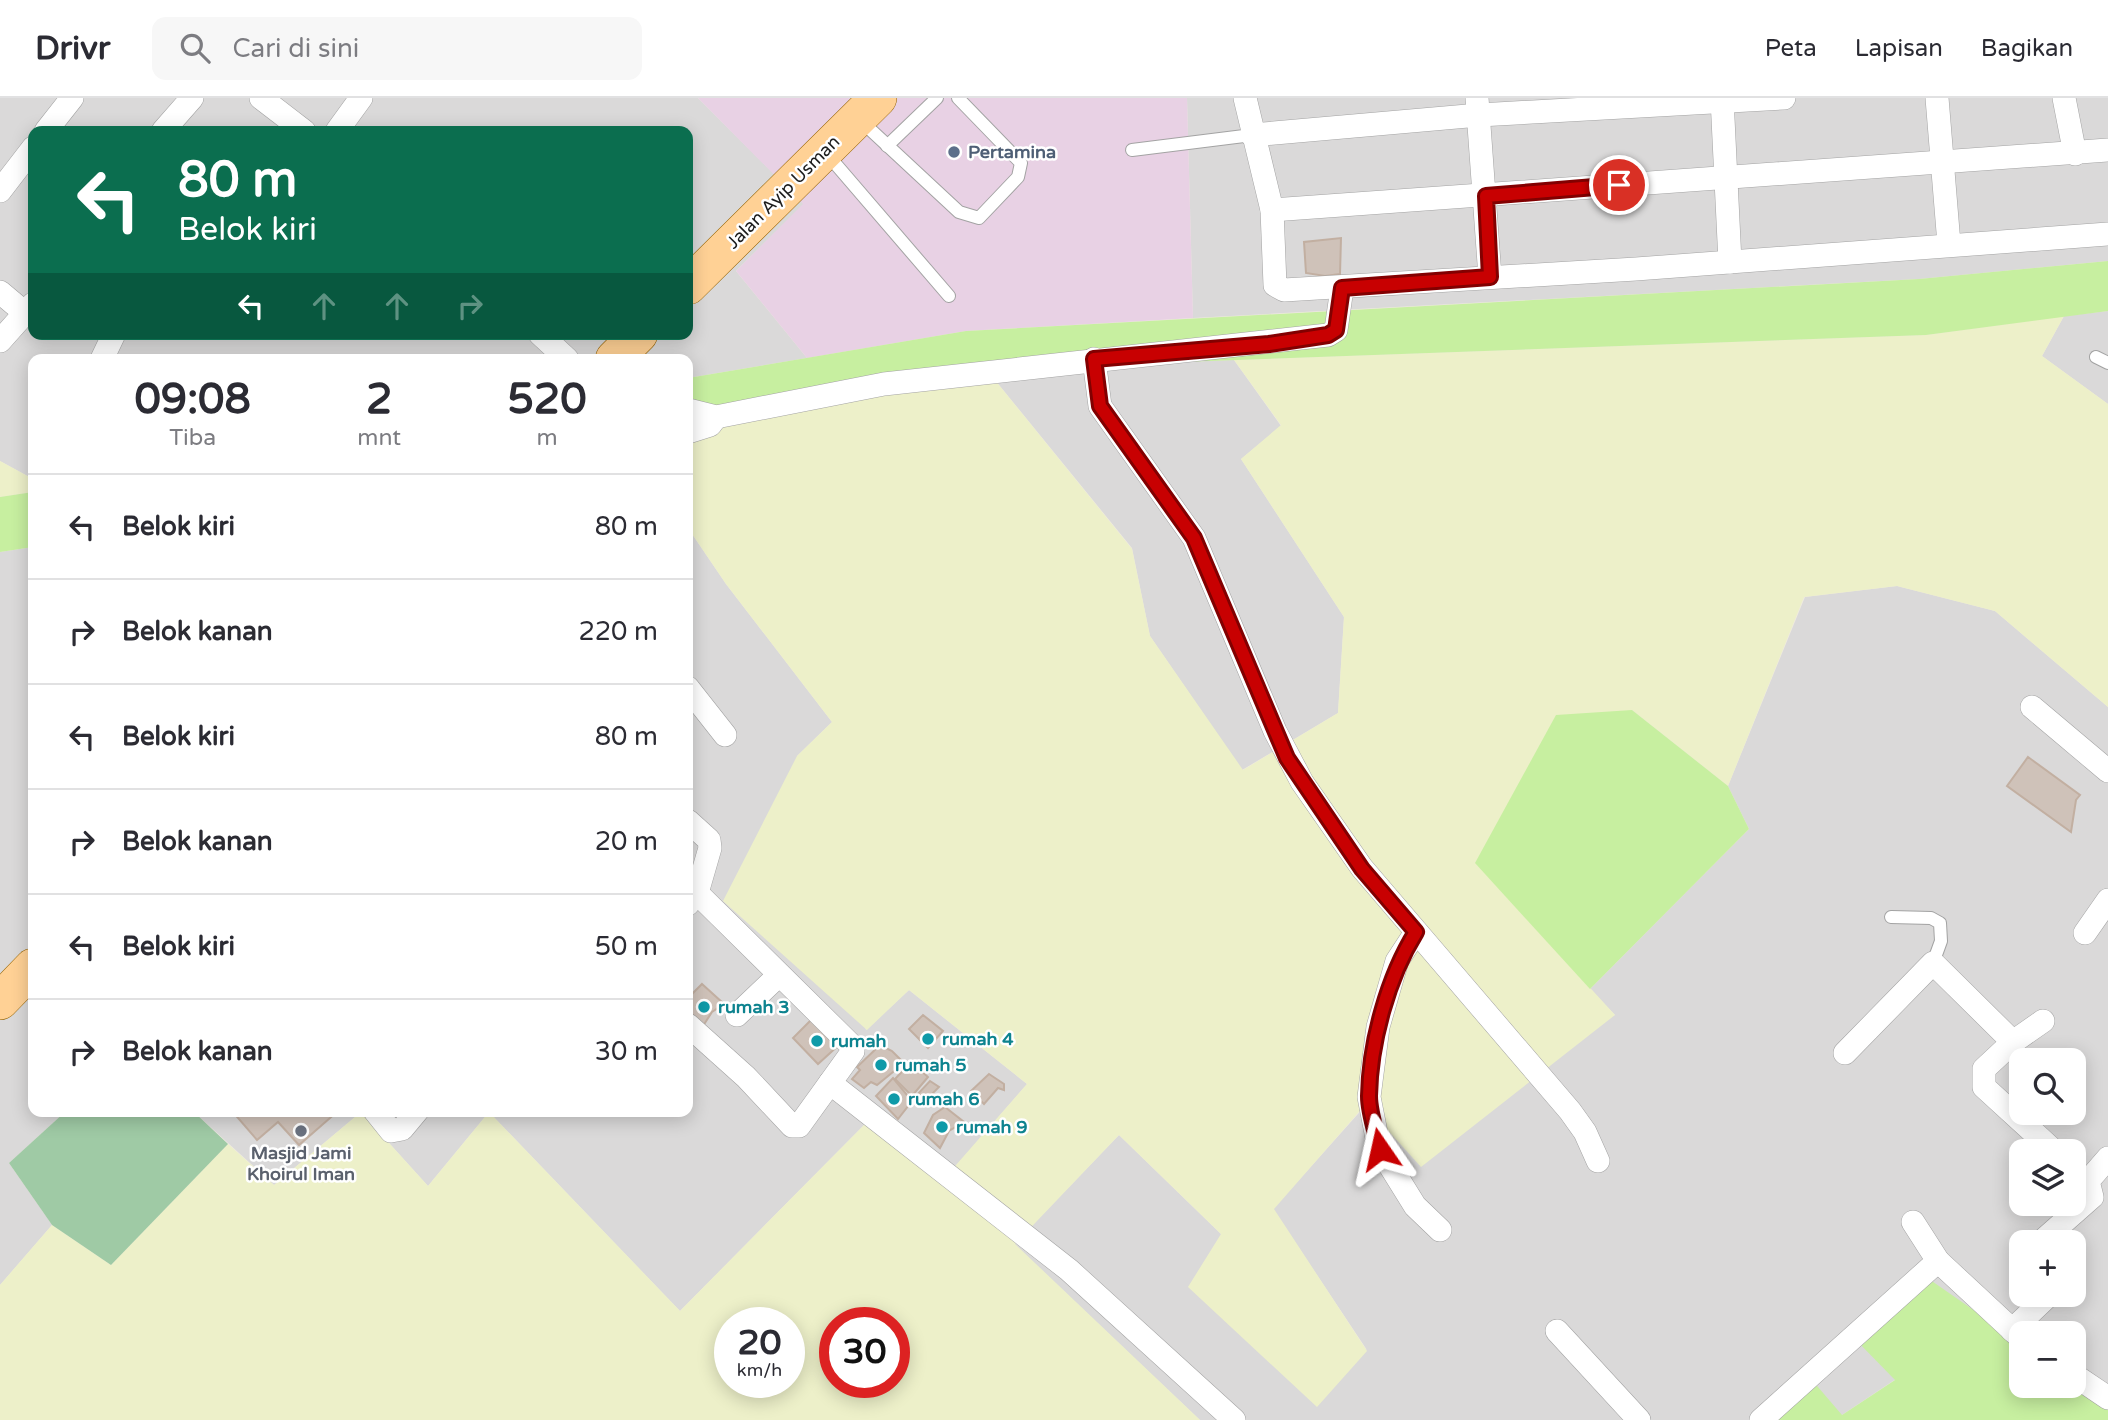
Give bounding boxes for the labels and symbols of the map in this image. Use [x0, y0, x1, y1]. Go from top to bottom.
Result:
street label: Jalan Ayip Usman [722, 131, 844, 253]
place label: Pertamina [968, 141, 1056, 163]
marker: Pertamina [946, 144, 962, 160]
pin [1589, 155, 1649, 215]
place label: rumah 3 [718, 996, 789, 1018]
marker: rumah 3 [696, 999, 712, 1015]
place label: rumah 4 [942, 1028, 1014, 1050]
place label: rumah [831, 1030, 886, 1052]
marker: rumah 4 [920, 1031, 936, 1047]
marker: rumah [809, 1033, 825, 1049]
place label: rumah 5 [895, 1054, 966, 1076]
marker: rumah 5 [873, 1057, 889, 1073]
place label: rumah 6 [908, 1088, 979, 1110]
marker: rumah 6 [886, 1091, 902, 1107]
position arrow [1343, 1112, 1417, 1186]
place label: rumah 9 [956, 1116, 1027, 1138]
marker: rumah 9 [934, 1119, 950, 1135]
marker: Masjid Jami Khoirul Iman [293, 1123, 309, 1139]
place label: Masjid Jami Khoirul Iman [247, 1142, 355, 1185]
speed limit sign: 30 [819, 1307, 910, 1398]

